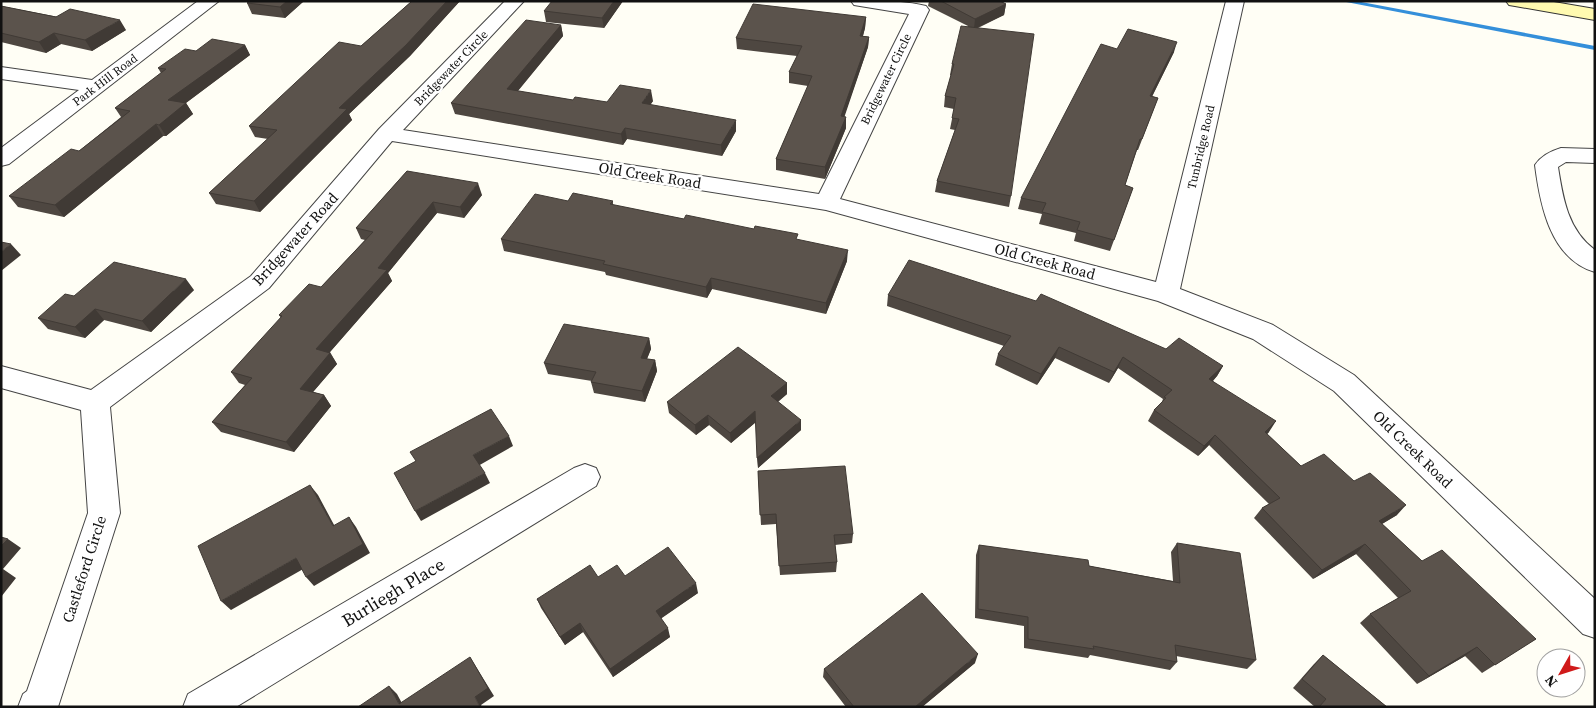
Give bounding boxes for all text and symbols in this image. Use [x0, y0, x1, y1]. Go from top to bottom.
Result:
street label: Bridgewater Circle [411, 27, 491, 109]
street label: Bridgewater Circle [857, 31, 915, 127]
street label: Park Hill Road [69, 50, 141, 110]
street label: Tunbridge Road [1184, 103, 1218, 191]
street label: Old Creek Road [597, 157, 703, 194]
street label: Bridgewater Road [247, 187, 343, 290]
street label: Old Creek Road [992, 237, 1098, 285]
street label: Old Creek Road [1368, 405, 1458, 493]
street label: Castleford Circle [57, 512, 111, 625]
street label: Burliegh Place [337, 551, 449, 633]
north arrow [1536, 648, 1586, 698]
text: N [1540, 671, 1562, 691]

